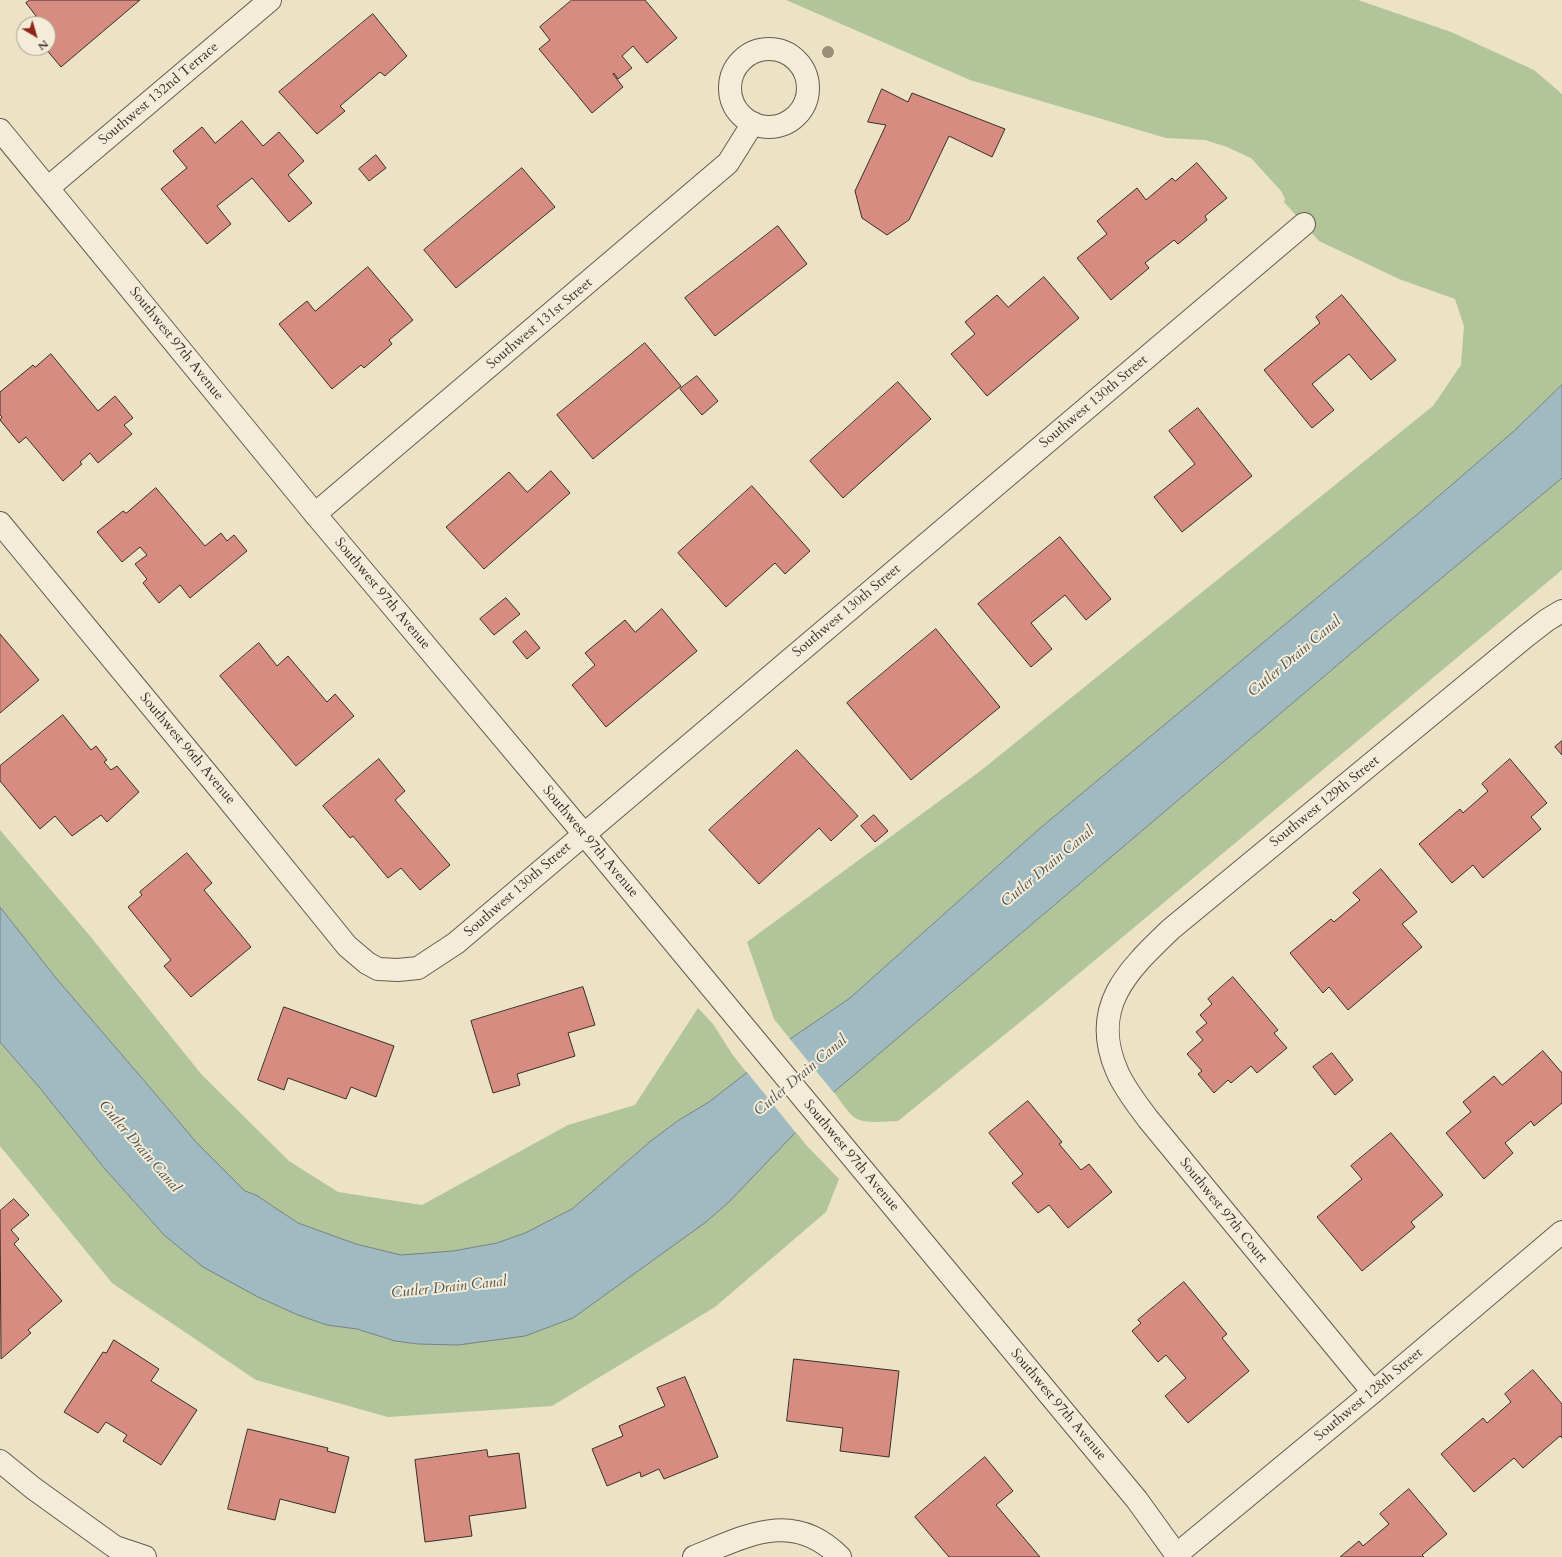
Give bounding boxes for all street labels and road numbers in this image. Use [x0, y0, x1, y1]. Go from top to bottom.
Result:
street label: Southwest 132nd Terrace [96, 39, 222, 149]
street label: Southwest 131st Street [484, 275, 596, 373]
street label: Southwest 97th Avenue [125, 284, 227, 404]
street label: Southwest 130th Street [1037, 352, 1151, 452]
street label: Southwest 97th Avenue [330, 535, 434, 653]
street label: Southwest 130th Street [790, 561, 904, 661]
street label: Southwest 96th Avenue [135, 690, 239, 808]
street label: Southwest 129th Street [1267, 753, 1383, 851]
street label: Southwest 97th Avenue [538, 783, 642, 901]
street label: Southwest 130th Street [461, 839, 575, 941]
street label: Southwest 97th Avenue [799, 1097, 903, 1215]
street label: Southwest 97th Court [1175, 1155, 1271, 1267]
street label: Southwest 128th Street [1312, 1345, 1426, 1445]
street label: Southwest 97th Avenue [1006, 1346, 1110, 1464]

